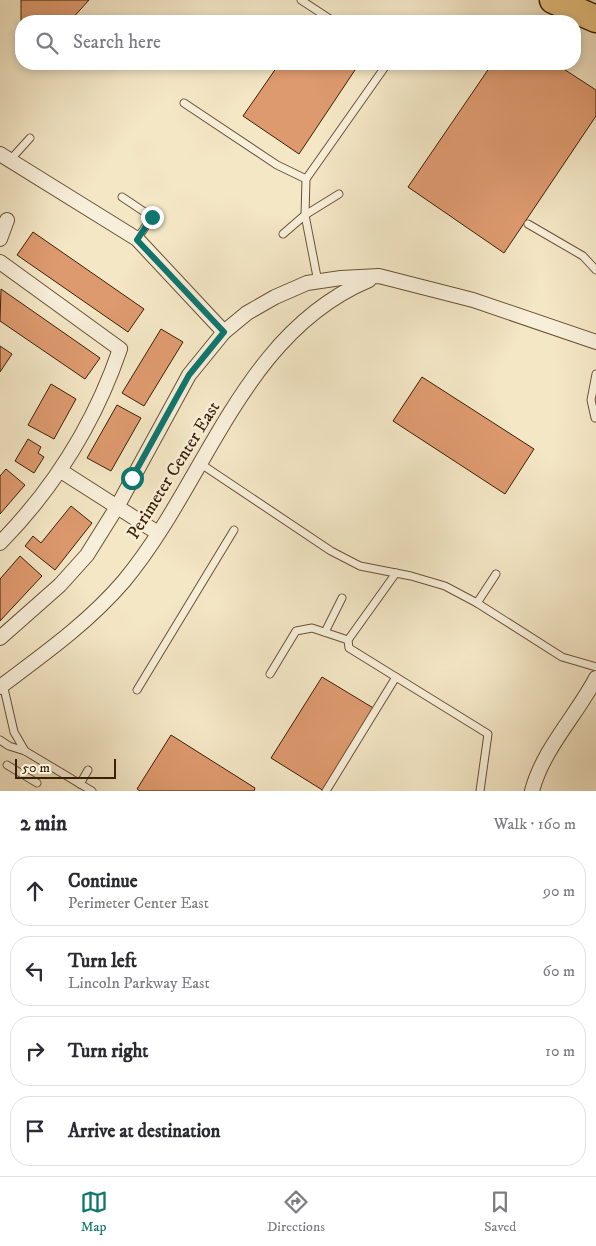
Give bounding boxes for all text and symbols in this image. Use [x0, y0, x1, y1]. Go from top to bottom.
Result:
search box [15, 15, 581, 70]
icon: search [33, 29, 61, 57]
text: Search here [73, 31, 161, 54]
route end [141, 206, 164, 229]
street label: Perimeter Center East [123, 397, 225, 544]
route start [121, 467, 144, 490]
scale bar [15, 756, 116, 779]
text: 50 m [22, 759, 50, 777]
text: 2 min [20, 811, 67, 837]
text: Walk · 160 m [494, 814, 576, 834]
text: Continue [68, 870, 138, 893]
icon: ahead [21, 877, 49, 905]
text: 90 m [543, 881, 575, 901]
text: Perimeter Center East [68, 893, 209, 913]
text: Turn left [68, 950, 137, 973]
icon: left [21, 957, 49, 985]
text: 60 m [543, 961, 575, 981]
text: Lincoln Parkway East [68, 973, 210, 993]
icon: right [21, 1037, 49, 1065]
text: Turn right [68, 1040, 148, 1063]
text: 10 m [545, 1041, 575, 1061]
icon: arrive [21, 1117, 49, 1145]
text: Arrive at destination [68, 1120, 220, 1143]
tab: Map [80, 1188, 108, 1236]
tab: Directions [267, 1188, 325, 1236]
tab: Saved [484, 1188, 516, 1236]

